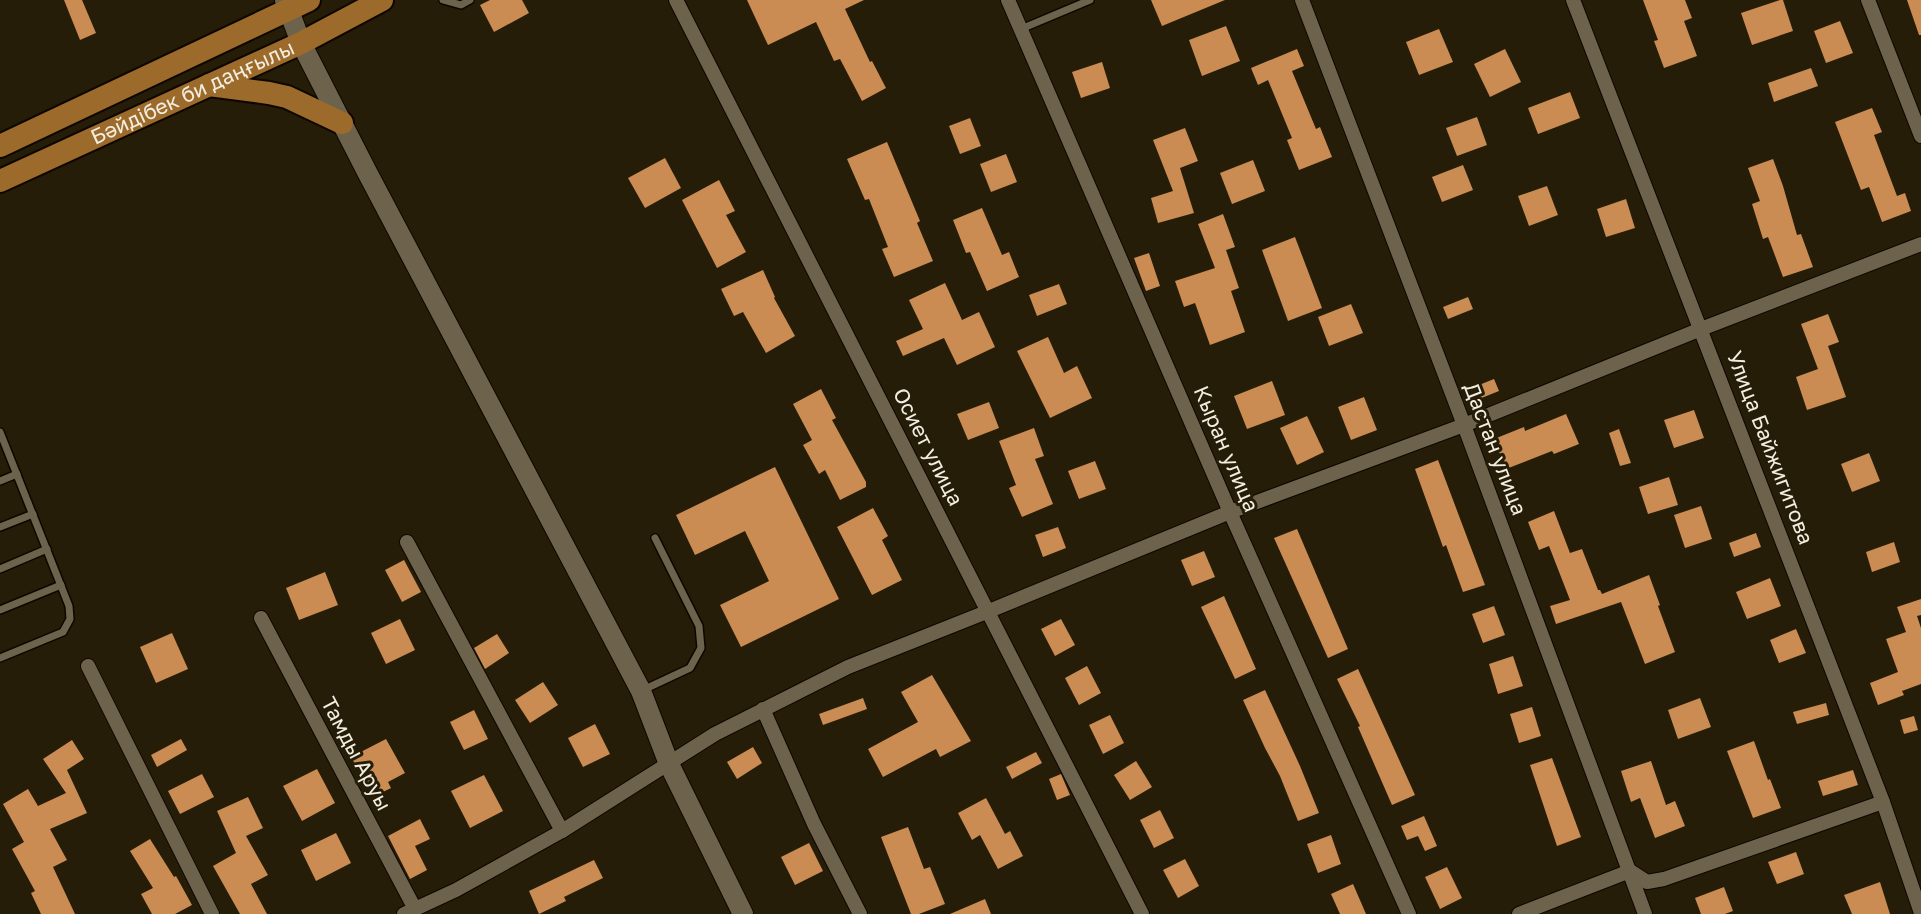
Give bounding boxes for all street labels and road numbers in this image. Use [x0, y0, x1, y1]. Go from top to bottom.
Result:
street label: Бәйдібек би даңғылы [86, 34, 298, 150]
street label: Улица Байжигитова [1722, 347, 1820, 548]
street label: Дастан улица [1459, 379, 1533, 519]
street label: Кыран улица [1189, 382, 1265, 516]
street label: Осиет улица [888, 383, 970, 510]
street label: Тамды Аруы [316, 692, 398, 815]

